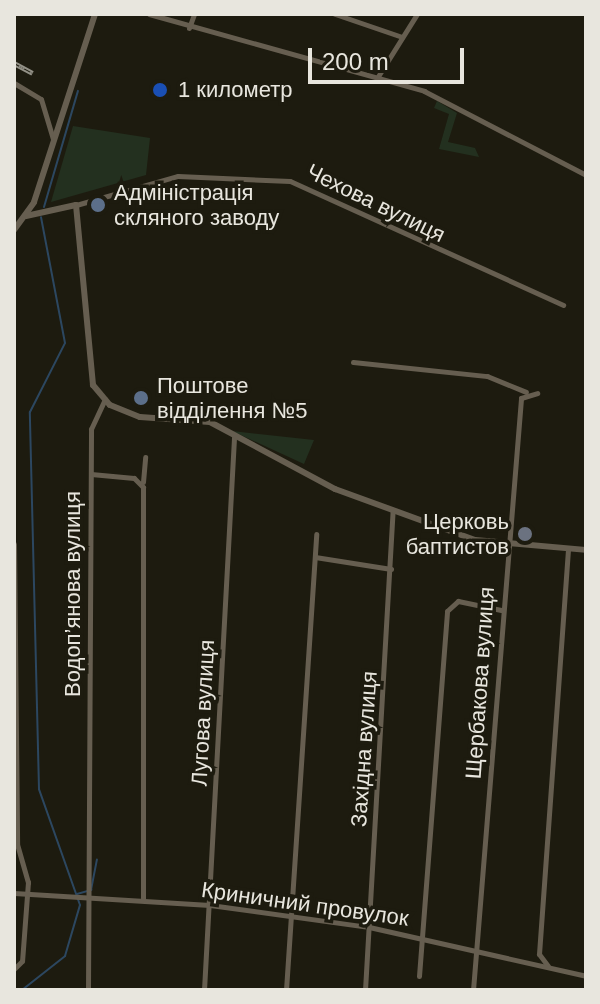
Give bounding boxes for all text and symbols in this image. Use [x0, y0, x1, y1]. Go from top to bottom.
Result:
scale bar [312, 32, 468, 82]
text: 200 m [322, 48, 389, 75]
place label: 1 километр [178, 77, 293, 103]
marker: 1 километр [149, 79, 171, 101]
street label: Чехова вулиця [303, 158, 449, 248]
place label: Адміністрація скляного заводу [114, 179, 279, 230]
marker: Адміністрація скляного заводу [89, 196, 107, 214]
place label: Поштове відділення №5 [157, 372, 307, 424]
marker: Поштове відділення №5 [132, 389, 150, 407]
street label: Водоп’янова вулиця [60, 491, 86, 697]
place label: Церковь баптистов [406, 508, 509, 560]
marker: Церковь баптистов [516, 525, 534, 543]
street label: Щербакова вулиця [460, 586, 500, 780]
street label: Лугова вулиця [186, 639, 220, 787]
street label: Західна вулиця [345, 670, 383, 828]
street label: Криничний провулок [200, 876, 410, 932]

